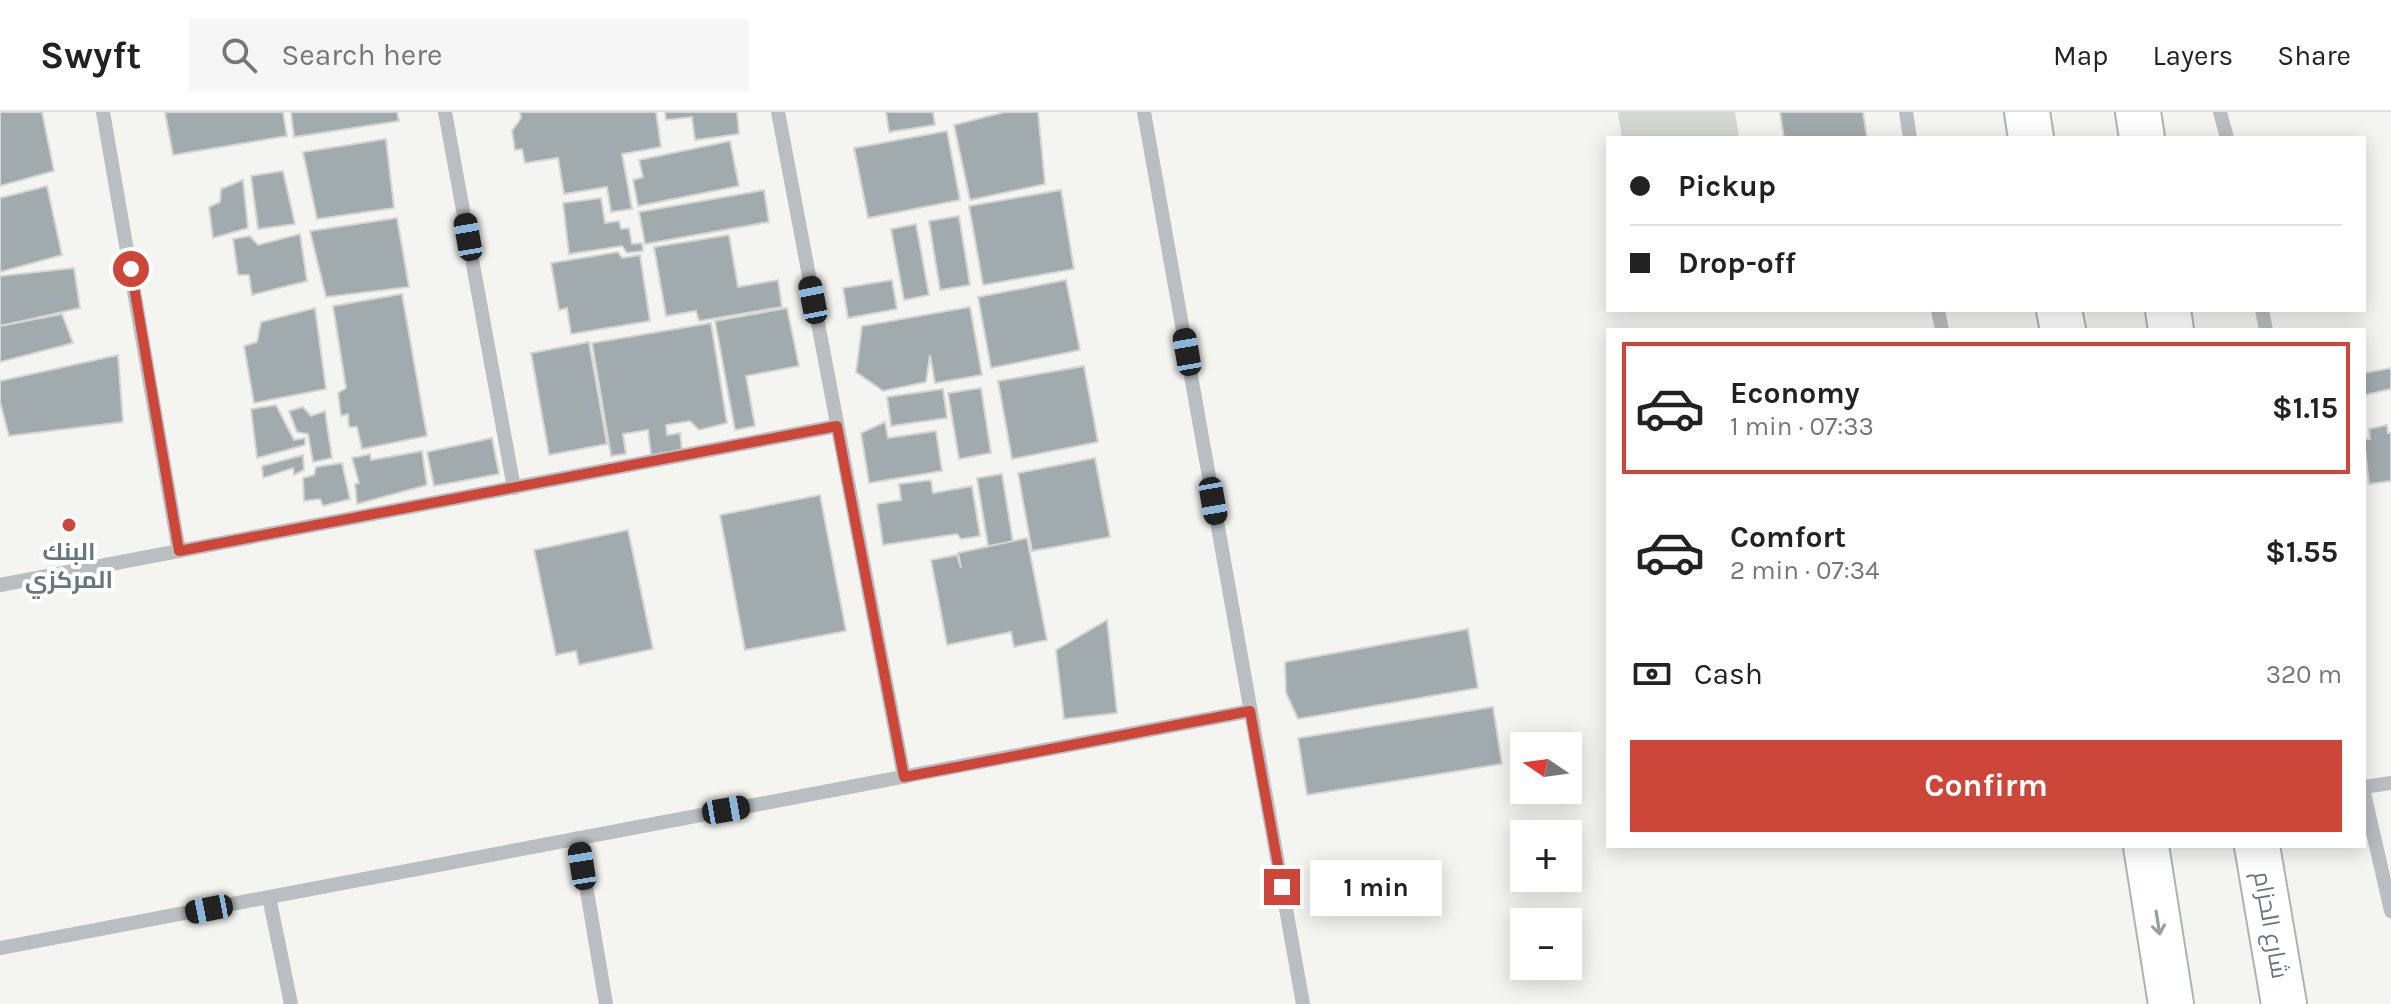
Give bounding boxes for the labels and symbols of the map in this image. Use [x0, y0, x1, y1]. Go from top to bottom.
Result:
car [452, 211, 484, 263]
route start [113, 251, 149, 287]
car [797, 274, 829, 326]
car [1171, 326, 1203, 378]
car [1197, 475, 1229, 527]
marker: البنك المركزي [60, 516, 78, 534]
place label: البنك المركزي [25, 538, 113, 599]
north arrow [1510, 732, 1582, 804]
car [700, 794, 752, 826]
car [566, 840, 598, 892]
callout: 1 min [1310, 859, 1442, 915]
route end [1264, 869, 1300, 905]
street label: شارع الحزام [2246, 869, 2294, 981]
car [183, 893, 235, 925]
one-way arrow [2152, 910, 2167, 935]

